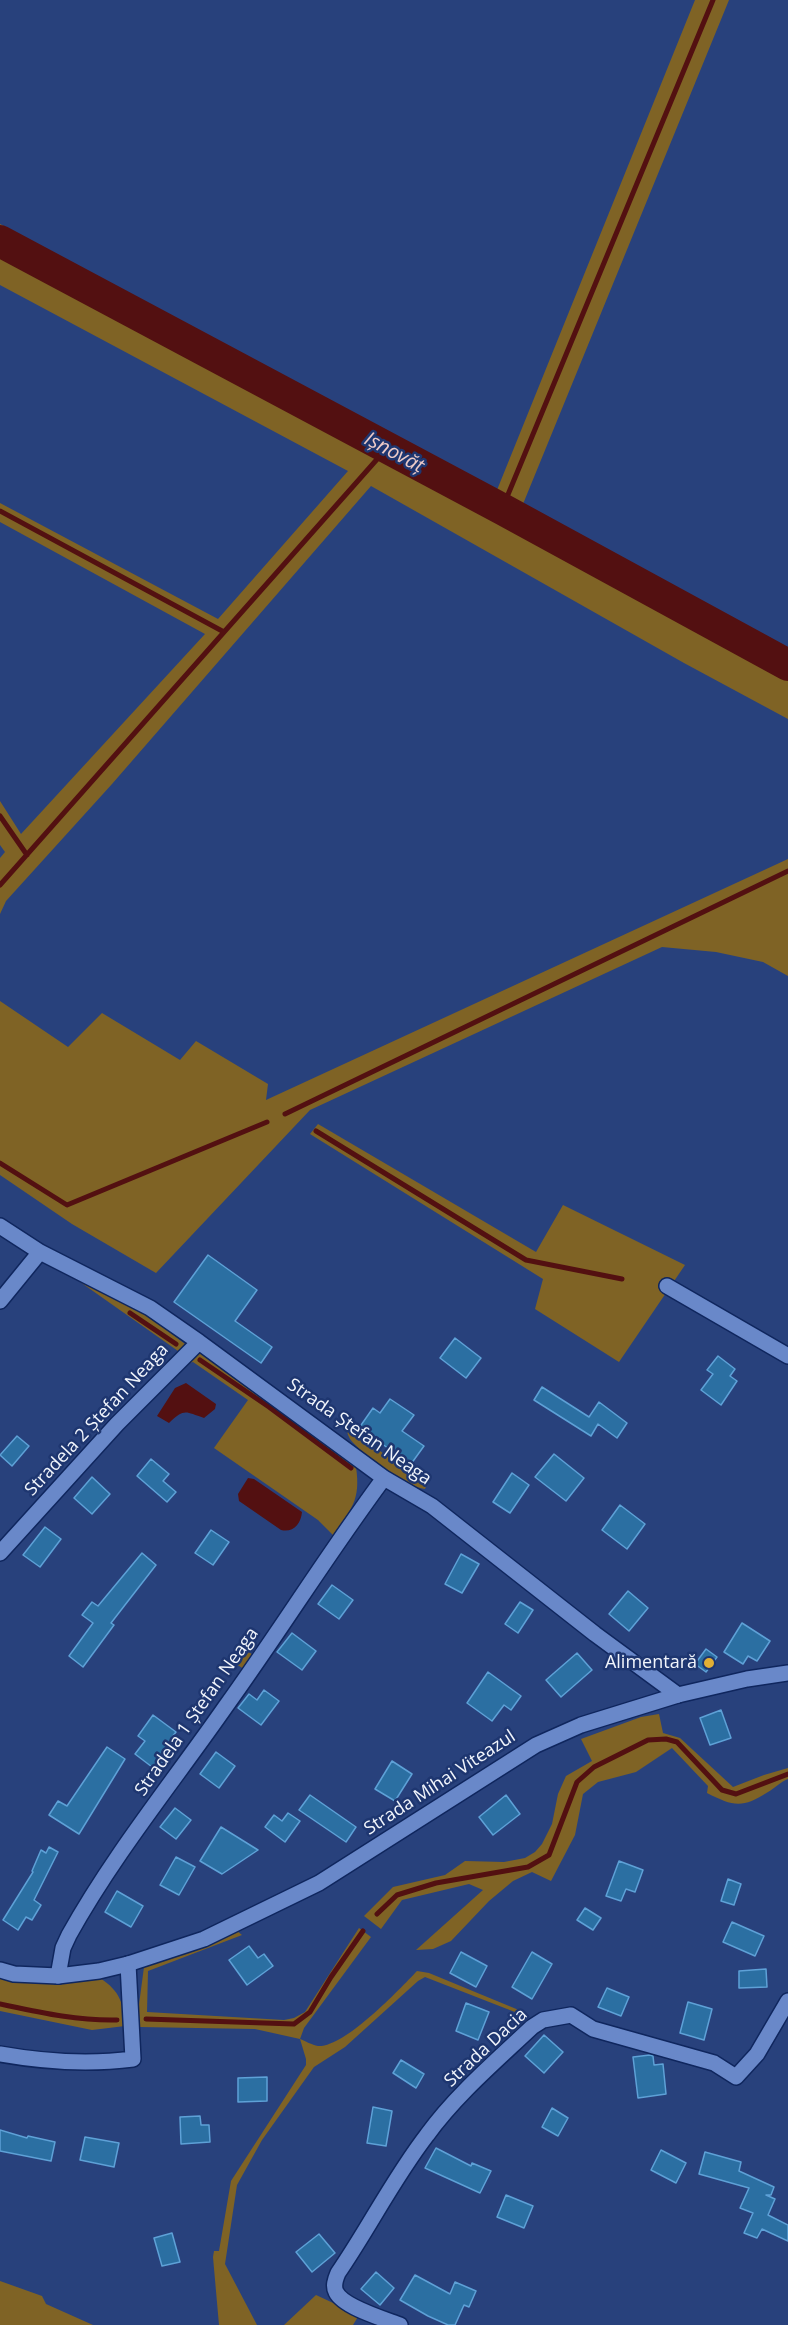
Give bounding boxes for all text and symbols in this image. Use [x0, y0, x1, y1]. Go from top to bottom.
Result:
water label: Ișnovăț [360, 427, 428, 479]
street label: Stradela 2 Ștefan Neaga [21, 1339, 173, 1501]
street label: Strada Ștefan Neaga [283, 1374, 435, 1490]
street label: Stradela 1 Ștefan Neaga [131, 1624, 263, 1800]
place label: Alimentară [605, 1652, 697, 1674]
marker: Alimentară [702, 1656, 716, 1670]
street label: Strada Mihai Viteazul [360, 1726, 520, 1840]
street label: Strada Dacia [440, 2004, 532, 2092]

